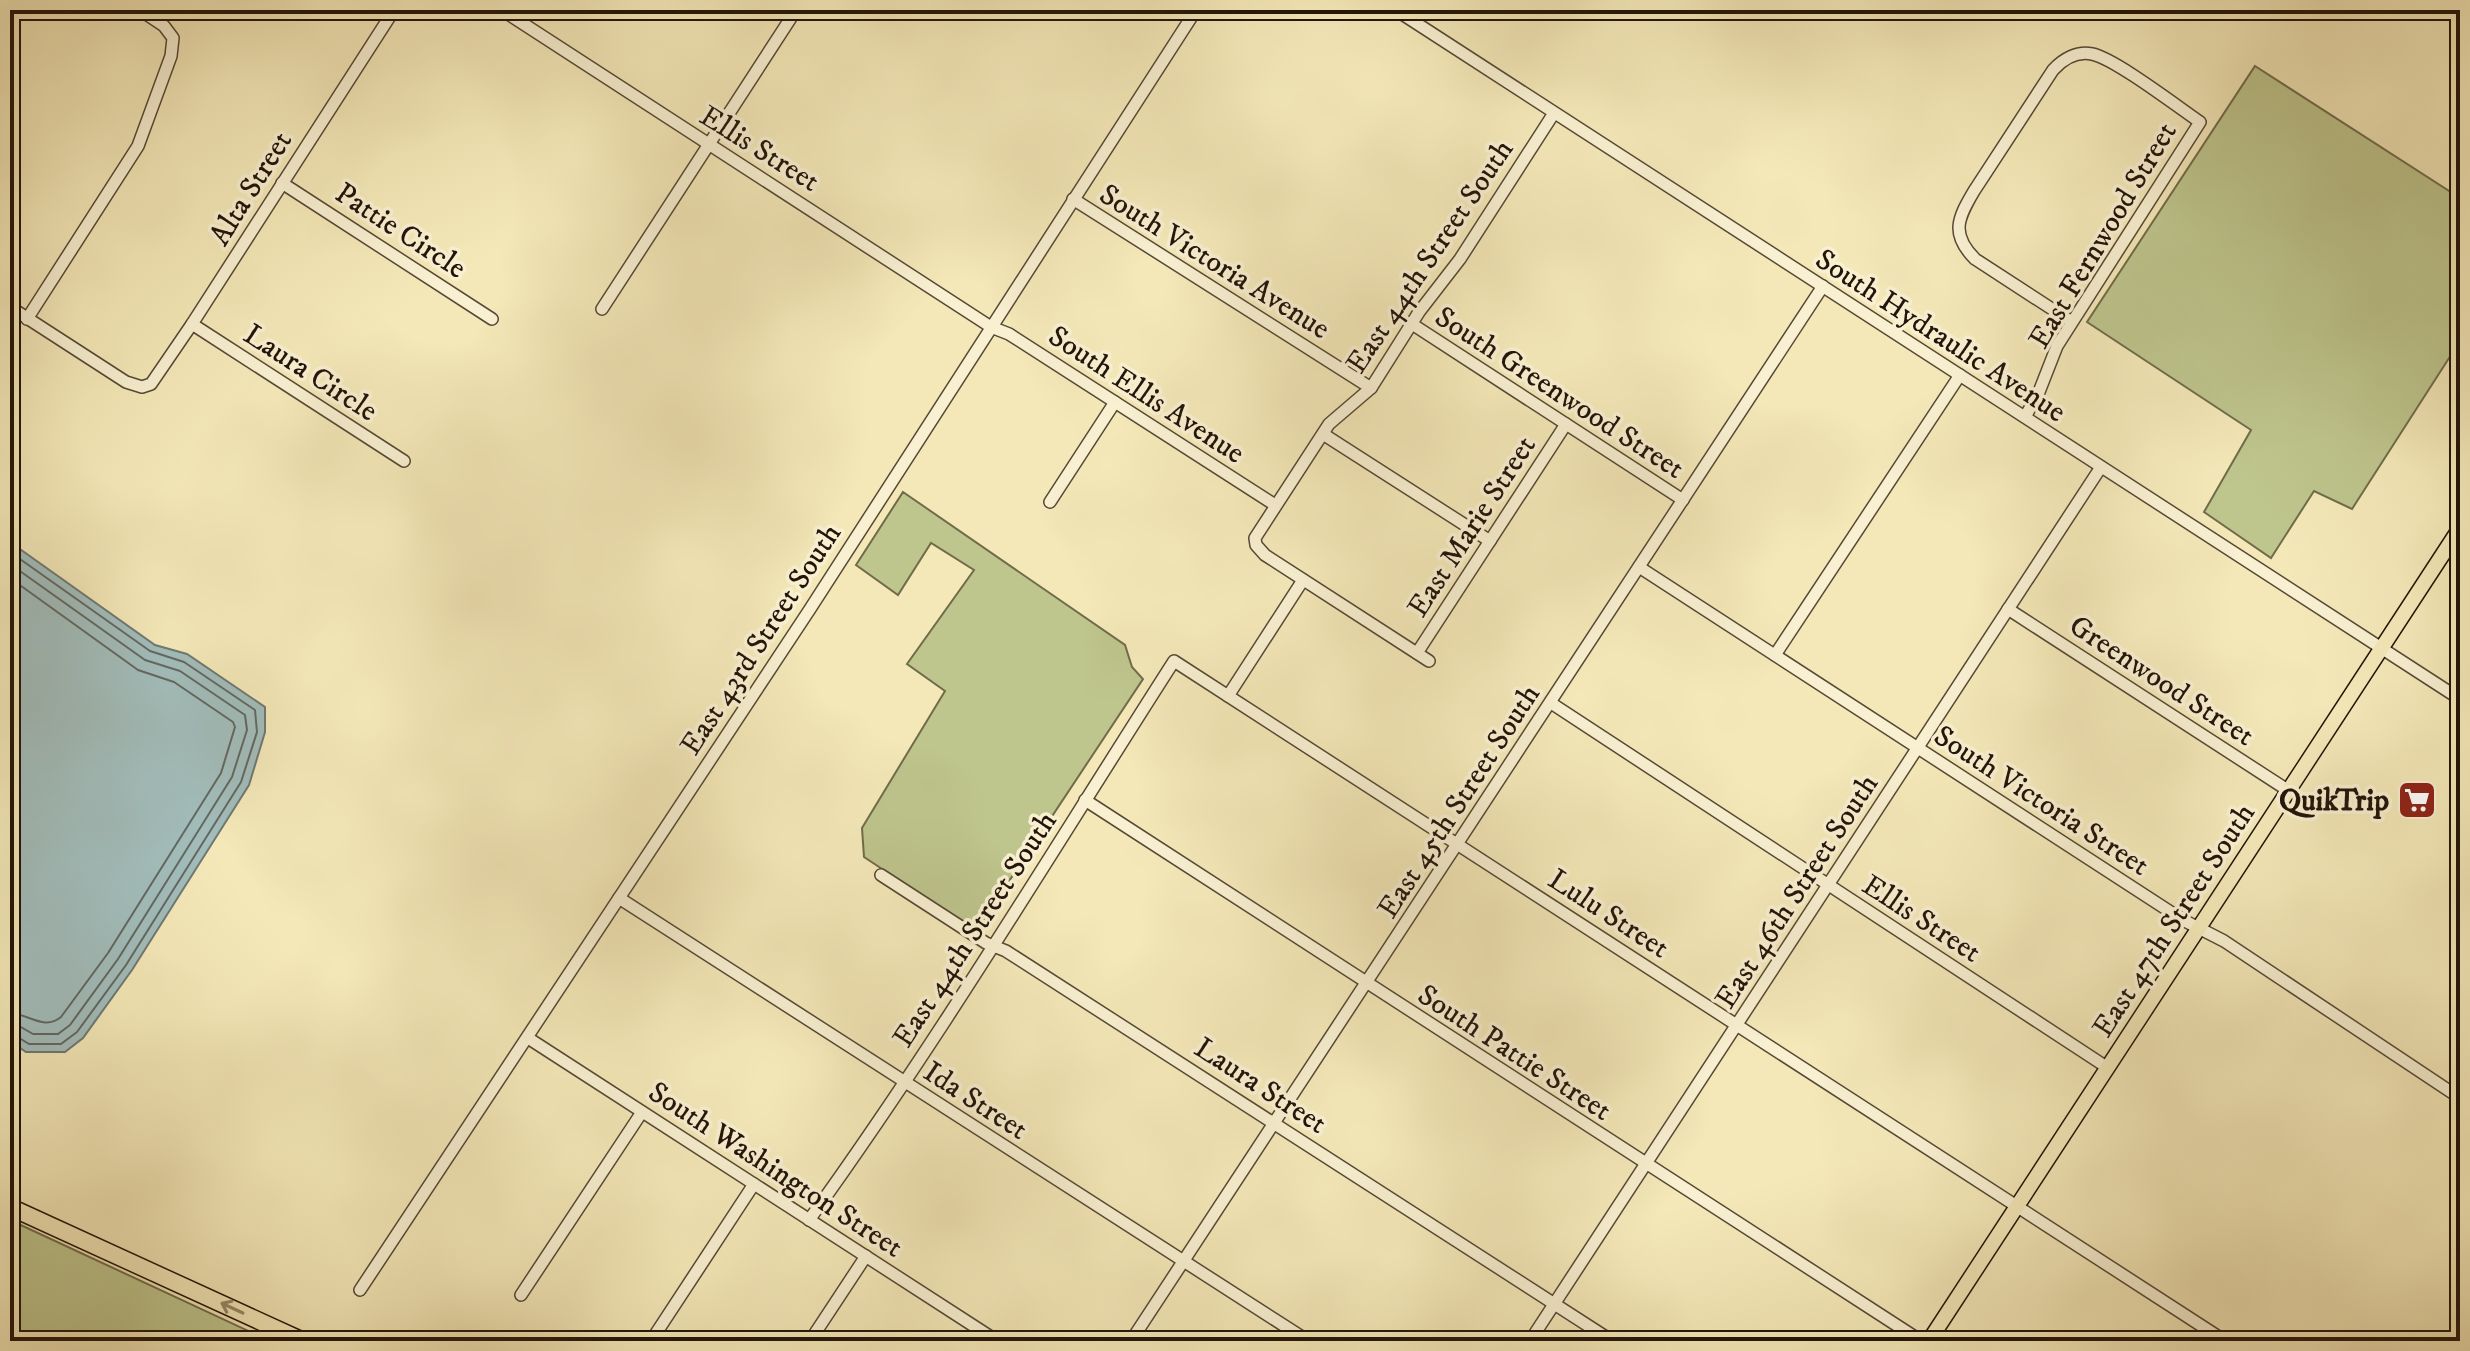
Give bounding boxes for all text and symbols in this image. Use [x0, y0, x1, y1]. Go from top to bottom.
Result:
street label: Ellis Street [692, 98, 826, 201]
street label: East Fernwood Street [2021, 116, 2185, 356]
street label: Alta Street [202, 125, 301, 253]
street label: East 44th Street South [1338, 133, 1522, 381]
street label: Pattie Circle [328, 175, 473, 287]
street label: South Victoria Avenue [1092, 176, 1336, 348]
street label: South Hydraulic Avenue [1808, 241, 2072, 431]
street label: South Greenwood Street [1428, 299, 1691, 488]
street label: Laura Circle [236, 316, 384, 430]
street label: South Ellis Avenue [1041, 318, 1251, 472]
street label: East Marie Street [1400, 429, 1545, 625]
street label: East 43rd Street South [673, 517, 850, 762]
street label: Greenwood Street [2062, 608, 2261, 755]
street label: East 45th Street South [1370, 678, 1549, 926]
street label: South Victoria Street [1927, 718, 2156, 885]
street label: East 46th Street South [1708, 767, 1887, 1016]
supermarket icon: QuikTrip [2396, 779, 2438, 821]
place label: QuikTrip [2279, 783, 2389, 820]
street label: East 47th Street South [2085, 797, 2264, 1045]
street label: East 44th Street South [885, 805, 1066, 1055]
street label: Lulu Street [1541, 861, 1676, 967]
street label: Ellis Street [1855, 867, 1988, 971]
street label: South Pattie Street [1410, 977, 1618, 1130]
street label: Laura Street [1187, 1030, 1333, 1143]
street label: Ida Street [916, 1054, 1034, 1149]
street label: South Washington Street [641, 1074, 909, 1266]
one-way arrow [220, 1300, 244, 1315]

